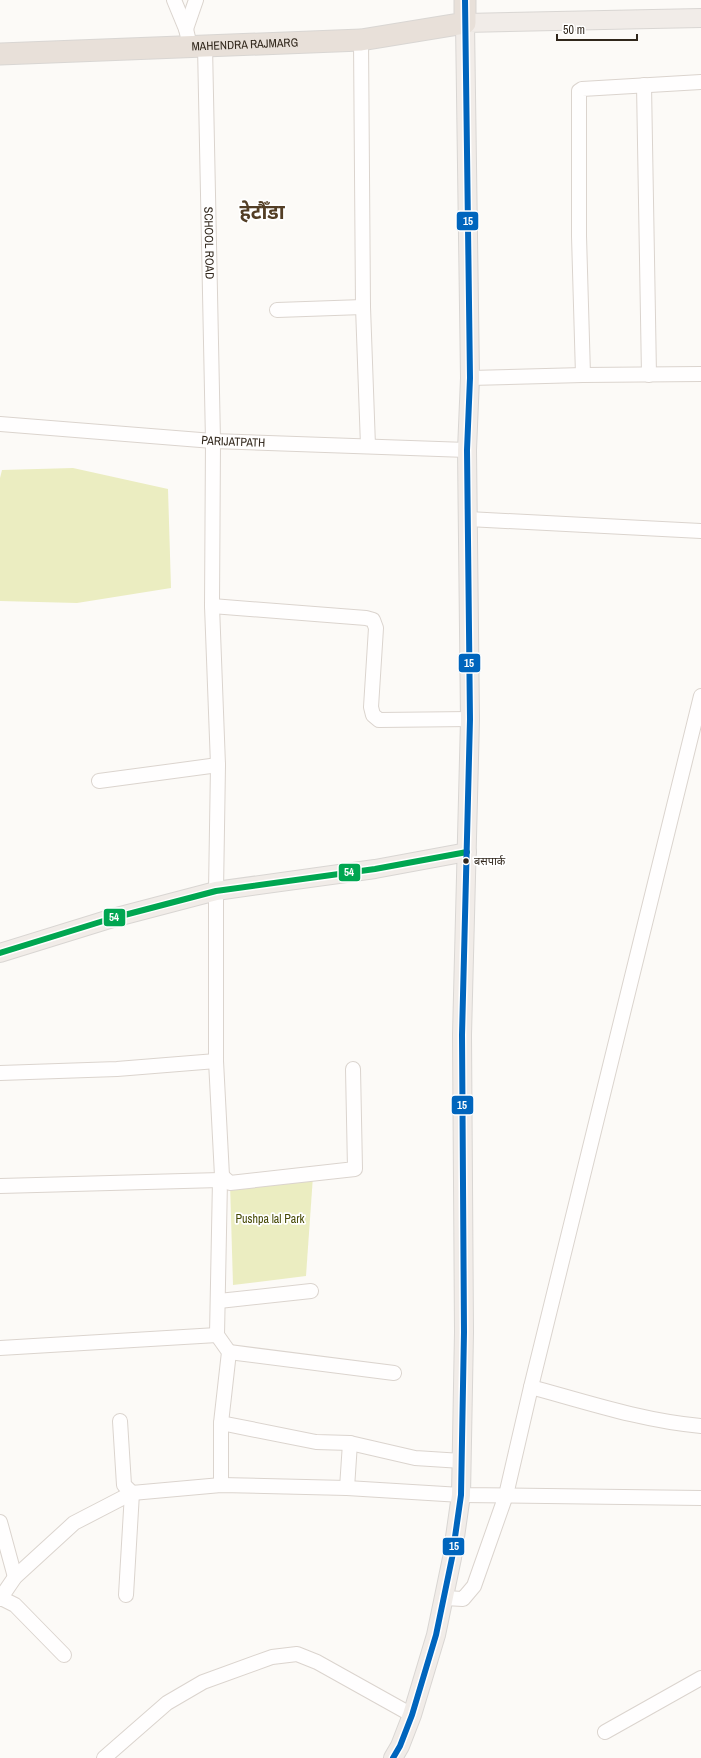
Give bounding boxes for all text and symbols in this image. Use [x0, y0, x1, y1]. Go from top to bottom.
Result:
scale bar [557, 16, 637, 42]
text: 50 m [563, 22, 585, 38]
street label: MAHENDRA RAJMARG [191, 34, 298, 55]
district label: हेटौँडा [239, 198, 286, 225]
street label: SCHOOL ROAD [200, 207, 218, 279]
line badge: 15 [456, 211, 479, 231]
text: 15 [463, 214, 473, 228]
street label: PARIJATPATH [201, 432, 266, 451]
line badge: 15 [458, 653, 481, 673]
text: 15 [464, 656, 474, 670]
place label: बसपार्क [474, 854, 506, 868]
marker: बसपार्क [461, 856, 471, 866]
line badge: 54 [338, 863, 361, 882]
text: 54 [344, 865, 354, 879]
line badge: 54 [103, 908, 126, 927]
text: 54 [109, 910, 119, 924]
line badge: 15 [451, 1095, 474, 1115]
text: 15 [457, 1098, 467, 1112]
park label: Pushpa lal Park [236, 1211, 305, 1227]
line badge: 15 [442, 1537, 465, 1556]
text: 15 [449, 1539, 459, 1553]

